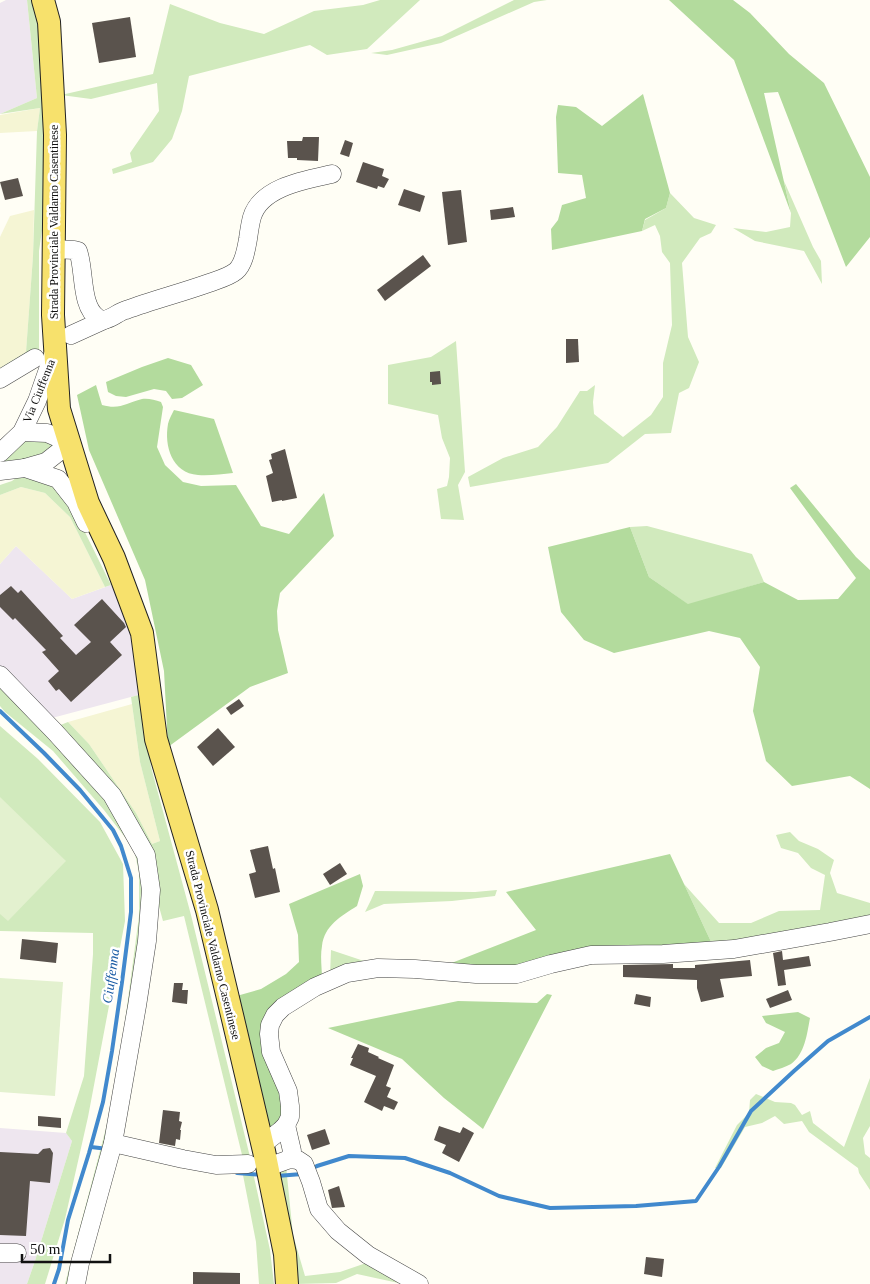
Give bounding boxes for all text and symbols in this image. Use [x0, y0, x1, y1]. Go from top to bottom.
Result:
street label: Strada Provinciale Valdarno Casentinese [47, 125, 61, 319]
street label: Via Ciuffenna [20, 357, 58, 425]
street label: Strada Provinciale Valdarno Casentinese [183, 849, 243, 1041]
water label: Ciuffenna [100, 948, 122, 1004]
scale bar [22, 1232, 110, 1264]
text: 50 m [30, 1241, 61, 1257]

